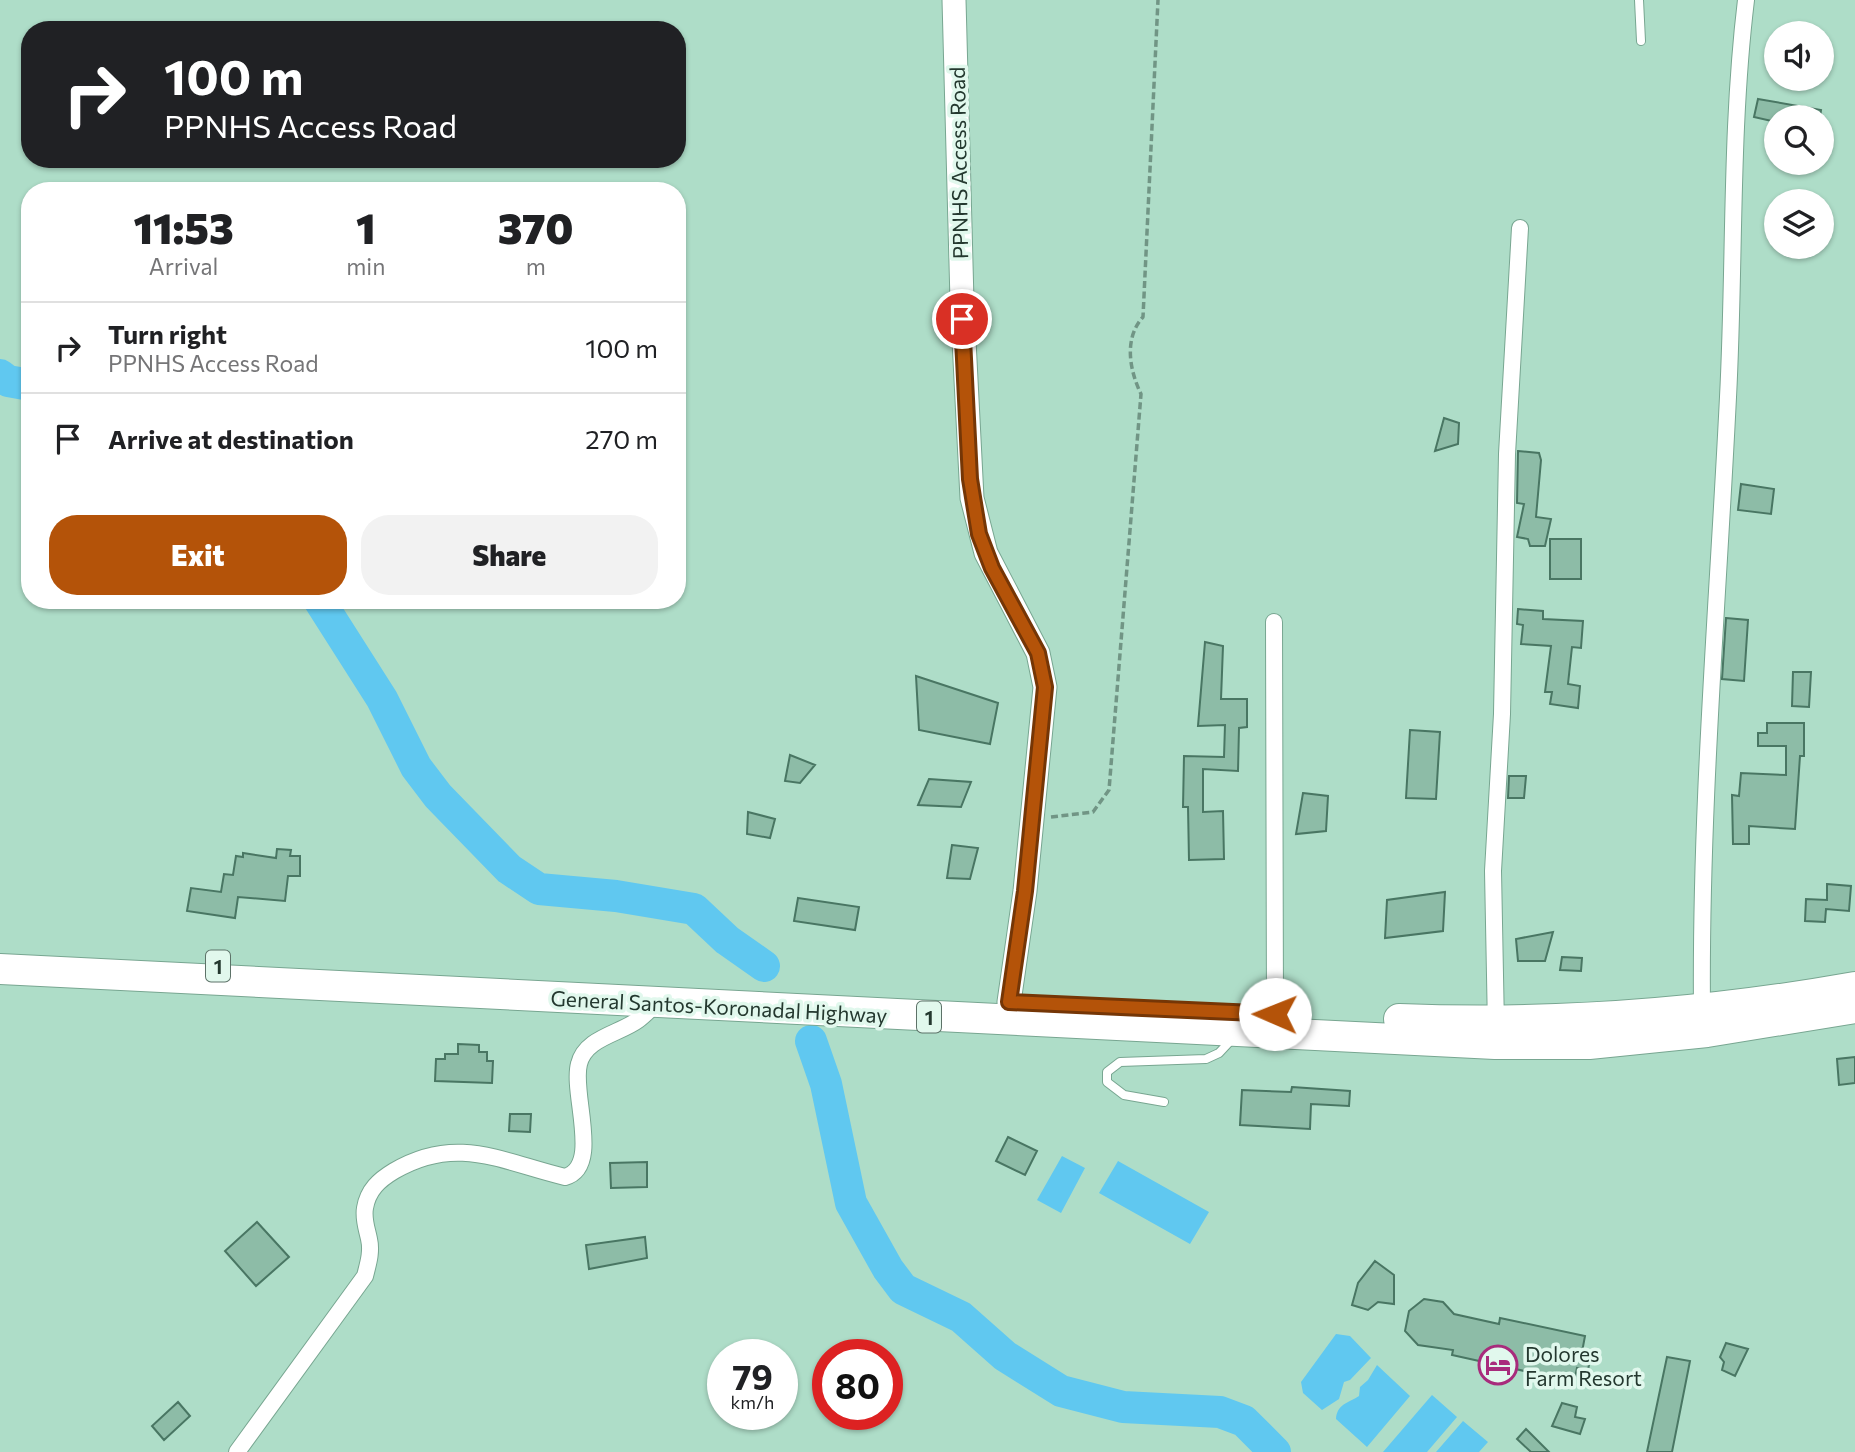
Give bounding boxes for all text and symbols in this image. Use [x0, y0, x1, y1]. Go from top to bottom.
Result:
map controls [1764, 21, 1834, 259]
button: sound [1764, 21, 1834, 91]
text: 100 m [164, 45, 303, 105]
icon: right [49, 49, 140, 140]
street label: PPNHS Access Road [944, 67, 972, 259]
text: PPNHS Access Road [164, 105, 457, 145]
button: search [1764, 105, 1834, 175]
button: layers [1764, 189, 1834, 259]
text: 11:53 [133, 201, 234, 253]
text: 1 [356, 201, 376, 253]
text: 370 [498, 201, 574, 253]
text: Arrival [149, 252, 218, 280]
text: min [346, 252, 385, 280]
text: m [526, 252, 546, 280]
pin [932, 289, 992, 349]
icon: arrive [943, 300, 981, 338]
text: Turn right [108, 318, 227, 349]
icon: right [49, 329, 87, 367]
text: 100 m [585, 332, 658, 363]
text: PPNHS Access Road [108, 349, 319, 377]
icon: arrive [49, 420, 87, 458]
text: Arrive at destination [108, 423, 354, 454]
text: 270 m [585, 423, 658, 454]
button: Exit [49, 515, 347, 595]
button: Share [361, 515, 658, 595]
road number: 1 [206, 950, 230, 982]
position arrow [1238, 977, 1312, 1051]
street label: General Santos-Koronadal Highway [550, 985, 888, 1027]
road number: 1 [917, 1001, 941, 1032]
speed limit sign: 80 [812, 1339, 903, 1430]
place label: Dolores Farm Resort [1525, 1341, 1642, 1390]
hotel icon: Dolores Farm Resort [1477, 1344, 1519, 1386]
text: 79 [732, 1354, 773, 1397]
text: km/h [731, 1391, 774, 1413]

